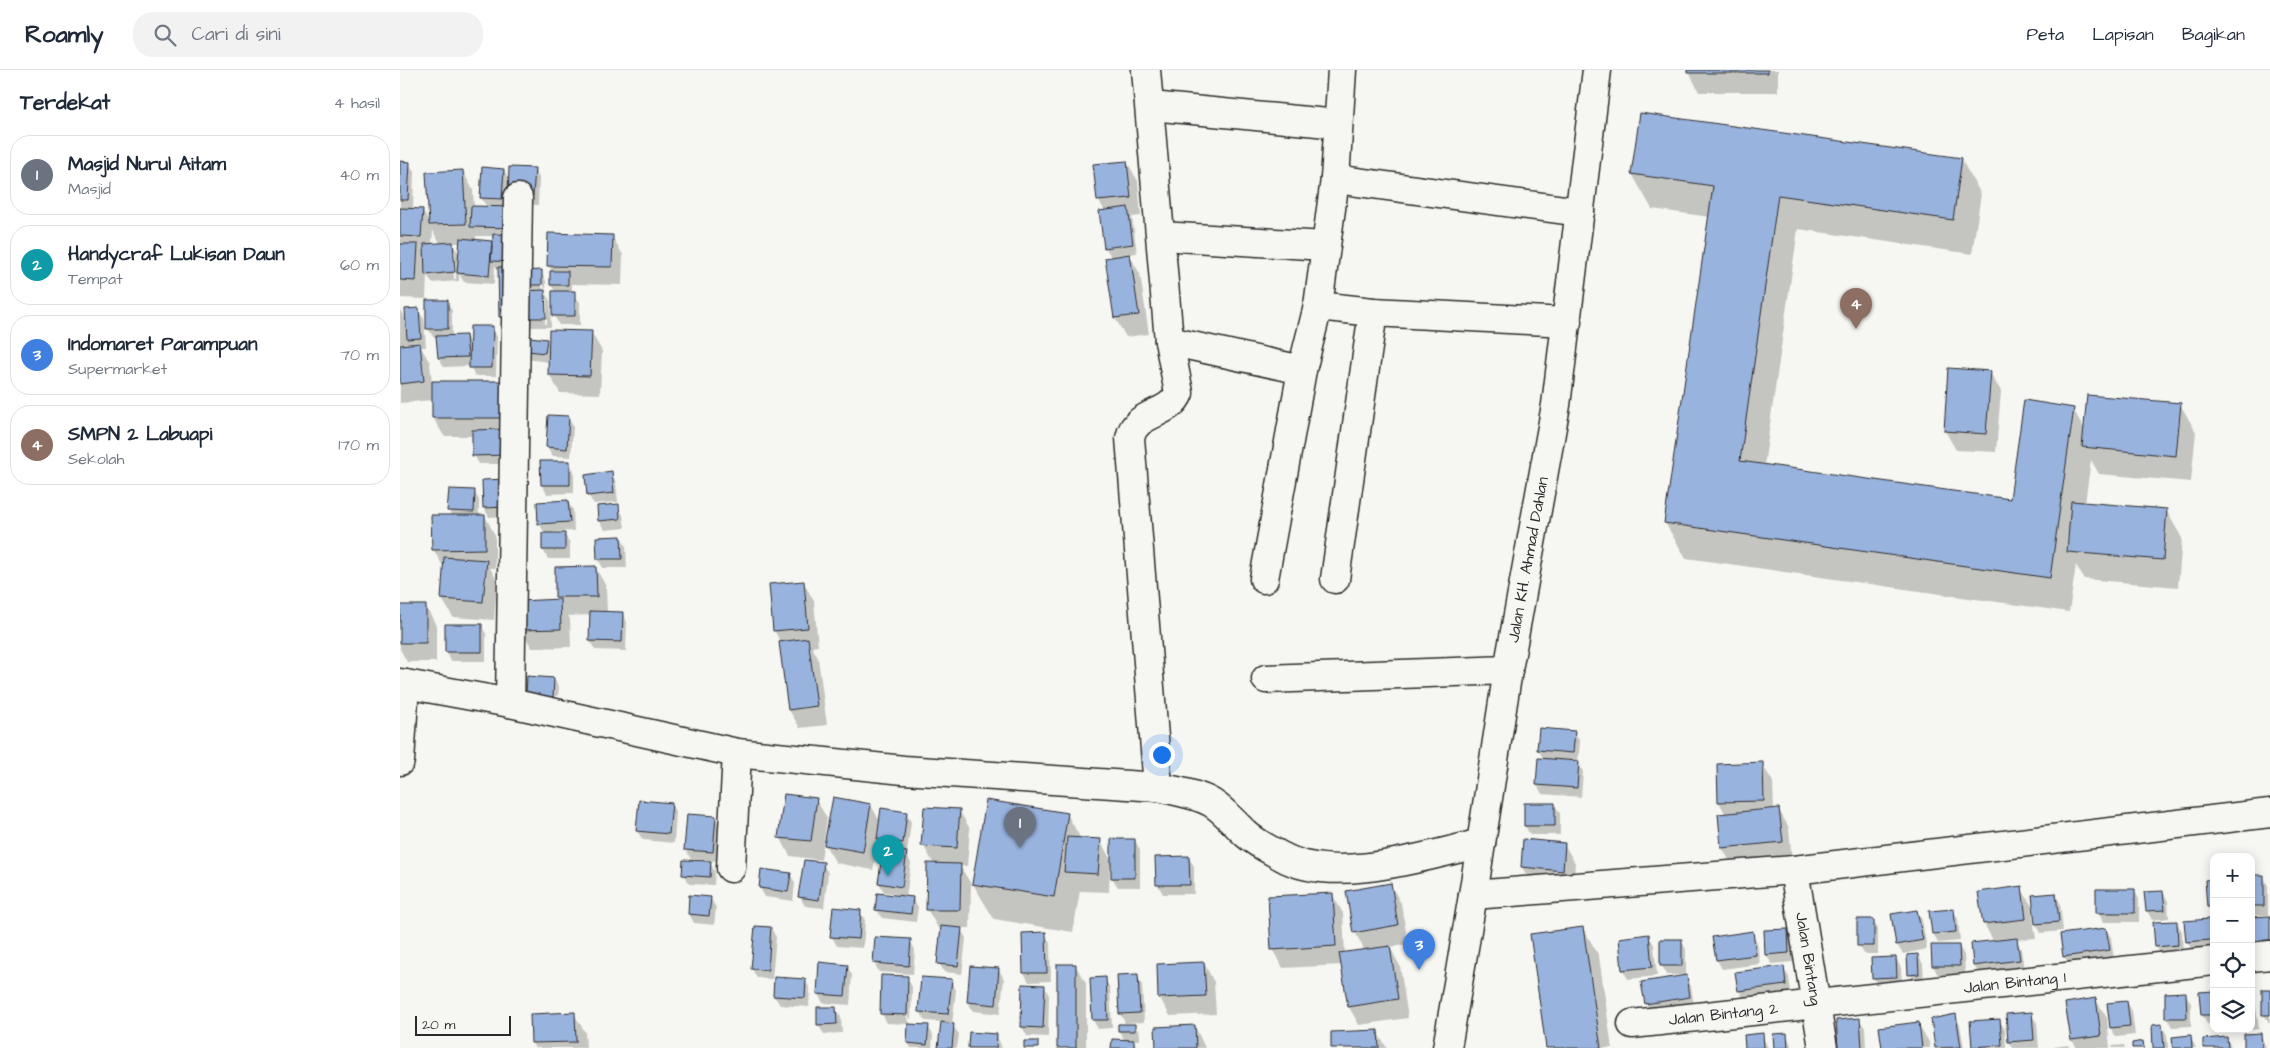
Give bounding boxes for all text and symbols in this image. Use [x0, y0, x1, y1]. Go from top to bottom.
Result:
search box [133, 12, 483, 57]
text: Roamly [25, 18, 103, 52]
icon: search [151, 21, 179, 49]
text: Cari di sini [191, 21, 281, 48]
text: Peta [2027, 22, 2064, 47]
text: Lapisan [2092, 22, 2154, 47]
text: Bagikan [2182, 22, 2245, 47]
text: Terdekat [20, 88, 110, 117]
text: 4 hasil [334, 92, 380, 114]
text: Masjid Nurul Aitam [68, 151, 226, 178]
text: 1 [36, 164, 38, 186]
text: 40 m [339, 164, 379, 186]
text: Masjid [68, 178, 111, 200]
text: Handycraf Lukisan Daun [68, 241, 285, 268]
text: 2 [32, 254, 42, 276]
text: 60 m [340, 254, 379, 276]
text: Tempat [68, 268, 123, 290]
pin: 4 [1840, 288, 1872, 329]
text: Indomaret Parampuan [68, 331, 257, 358]
text: 3 [33, 344, 41, 366]
text: 70 m [340, 344, 379, 366]
text: Supermarket [68, 358, 167, 380]
text: SMPN 2 Labuapi [68, 421, 212, 448]
text: 4 [32, 434, 42, 456]
text: 170 m [338, 434, 379, 456]
text: Sekolah [68, 448, 124, 470]
street label: Jalan KH. Ahmad Dahlan [1502, 475, 1554, 644]
your location [1149, 742, 1175, 768]
pin: 1 [1004, 807, 1036, 848]
pin: 2 [872, 835, 904, 876]
map controls [2210, 853, 2255, 1033]
button: + [2210, 853, 2255, 898]
button: − [2210, 898, 2255, 943]
street label: Jalan Bintang [1790, 911, 1827, 1007]
pin: 3 [1403, 929, 1435, 970]
button: locate [2210, 943, 2255, 988]
street label: Jalan Bintang 1 [1962, 966, 2067, 999]
button: layers [2210, 988, 2255, 1033]
street label: Jalan Bintang 2 [1668, 997, 1779, 1031]
scale bar [415, 1013, 511, 1036]
text: 20 m [422, 1015, 455, 1035]

